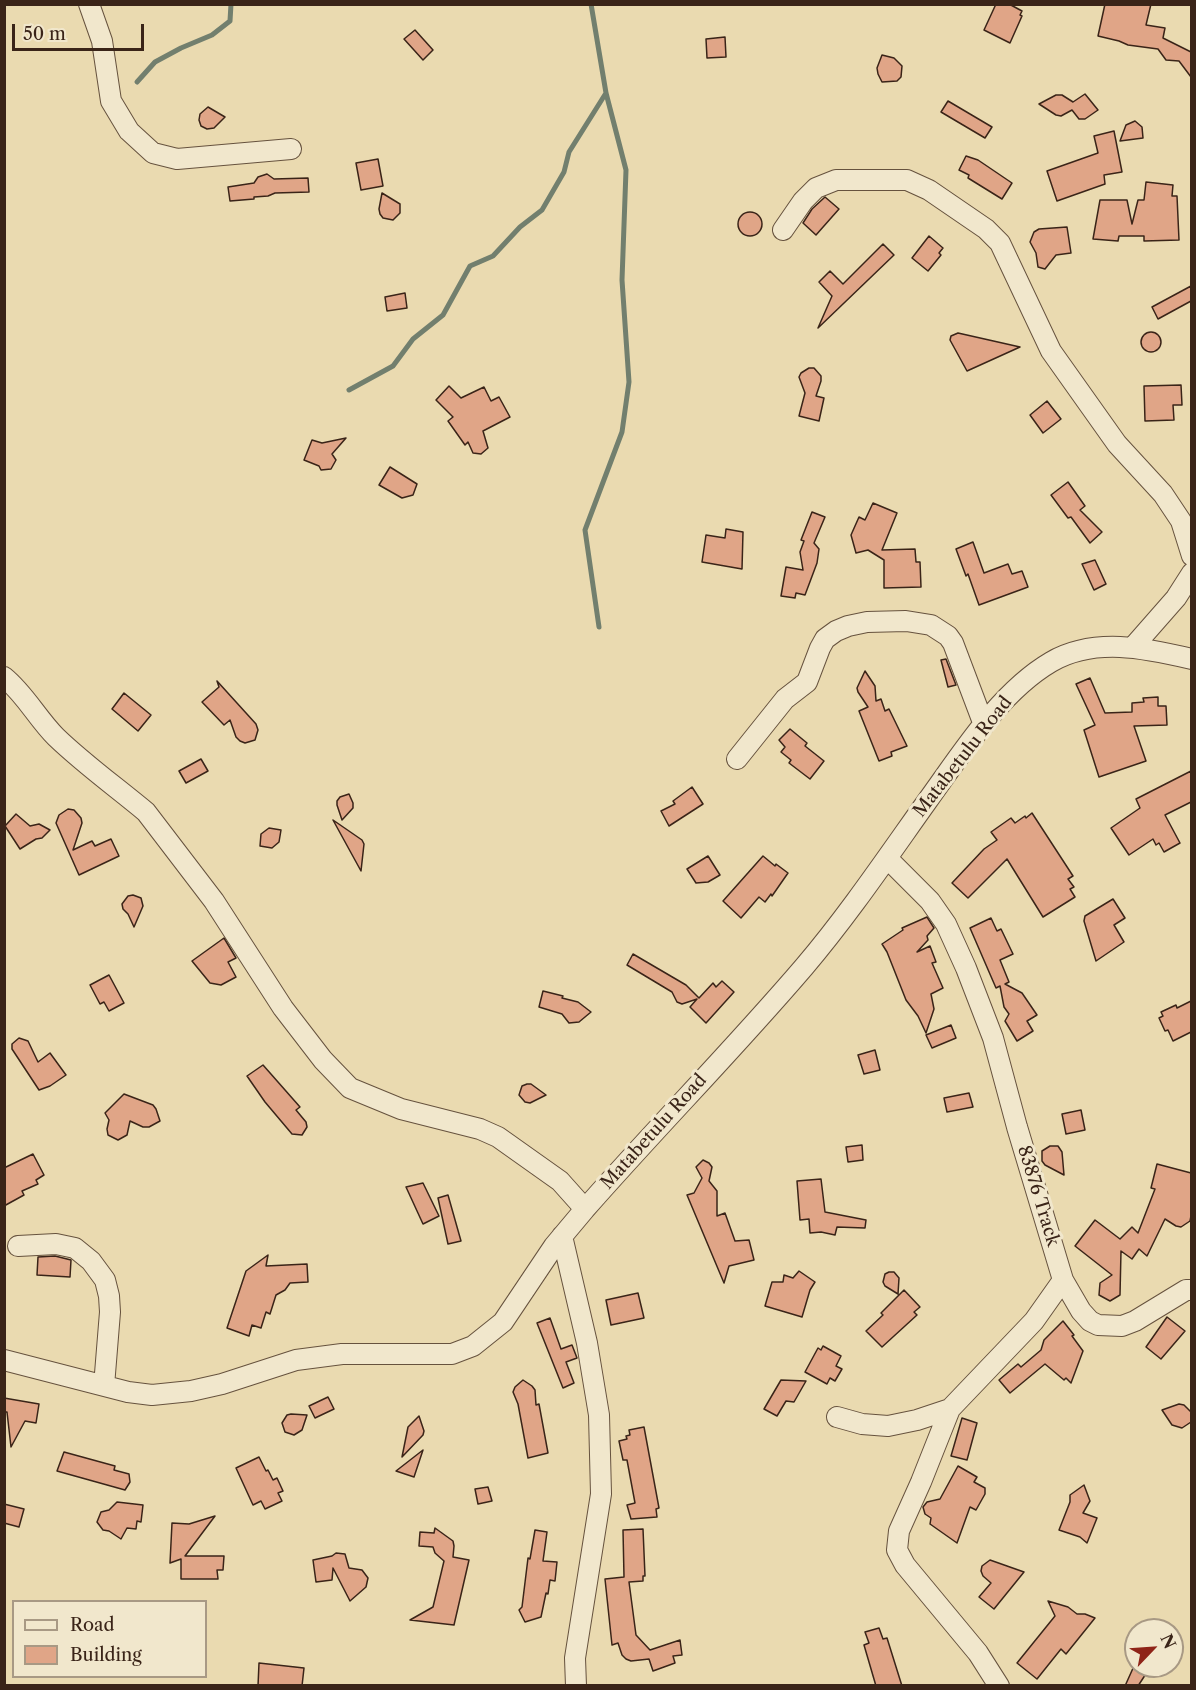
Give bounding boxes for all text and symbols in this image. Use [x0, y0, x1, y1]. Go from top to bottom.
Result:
scale bar [15, 12, 147, 50]
text: 50 m [23, 23, 66, 45]
street label: Matabetulu Road [909, 692, 1017, 822]
street label: Matabetulu Road [597, 1070, 711, 1194]
street label: 83876 Track [1012, 1143, 1064, 1249]
legend [12, 1600, 207, 1678]
text: Road [70, 1614, 115, 1636]
north arrow [1124, 1618, 1184, 1678]
text: N [1156, 1631, 1181, 1652]
text: Building [70, 1644, 142, 1666]

